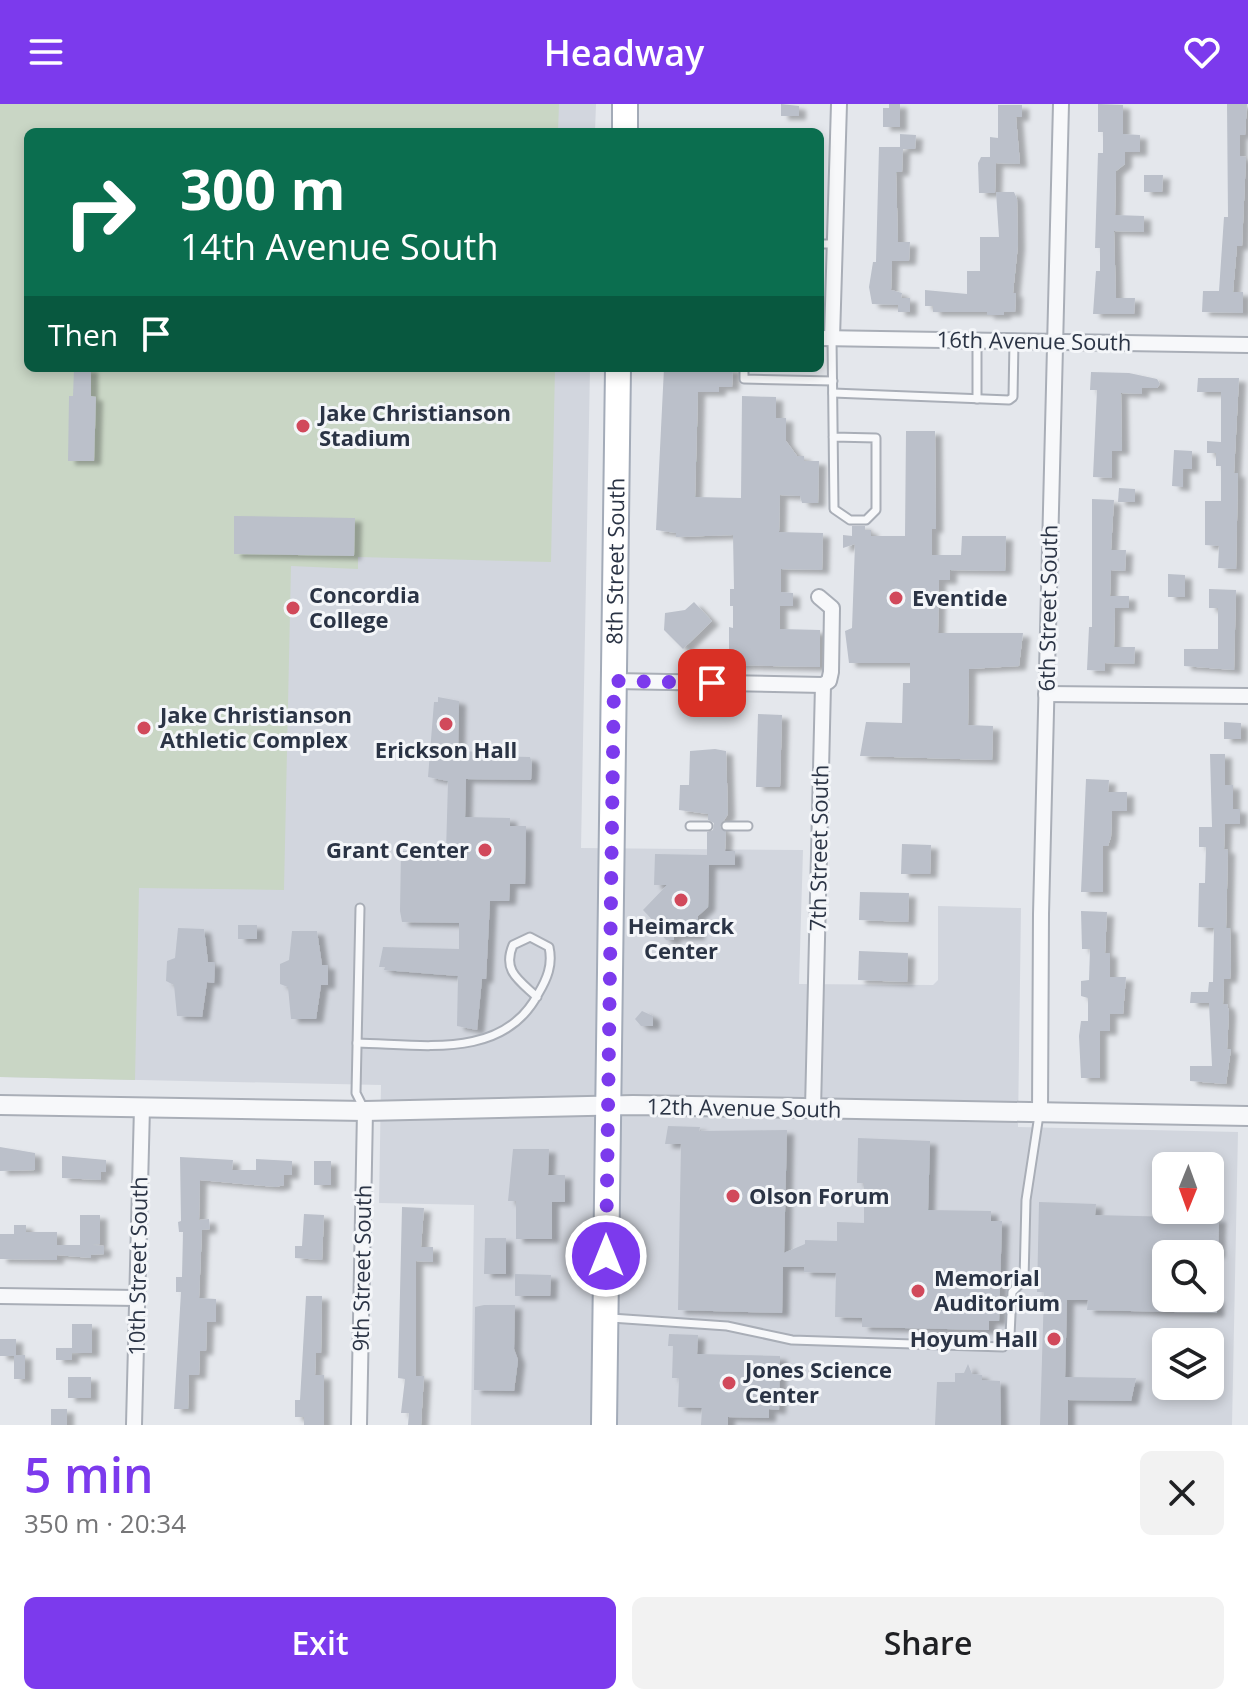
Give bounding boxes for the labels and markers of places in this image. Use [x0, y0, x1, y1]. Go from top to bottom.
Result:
place label: Jake Christianson Stadium [317, 397, 511, 452]
marker: Jake Christianson Stadium [294, 417, 312, 435]
place label: Concordia College [309, 579, 420, 634]
place label: Eventide [912, 582, 1007, 612]
marker: Eventide [887, 589, 905, 607]
marker: Concordia College [284, 599, 302, 617]
pin [678, 649, 746, 717]
place label: Jake Christianson Athletic Complex [158, 699, 352, 754]
marker: Erickson Hall [437, 715, 455, 733]
marker: Jake Christianson Athletic Complex [135, 719, 153, 737]
place label: Erickson Hall [375, 734, 517, 764]
place label: Grant Center [326, 834, 469, 864]
marker: Grant Center [476, 841, 494, 859]
marker: Heimarck Center [672, 891, 690, 909]
place label: Heimarck Center [628, 910, 735, 965]
place label: Olson Forum [749, 1180, 890, 1210]
marker: Olson Forum [724, 1187, 742, 1205]
place label: Memorial Auditorium [934, 1262, 1060, 1317]
marker: Memorial Auditorium [909, 1282, 927, 1300]
place label: Hoyum Hall [910, 1323, 1038, 1353]
marker: Hoyum Hall [1045, 1330, 1063, 1348]
place label: Jones Science Center [743, 1354, 892, 1409]
marker: Jones Science Center [720, 1374, 738, 1392]

